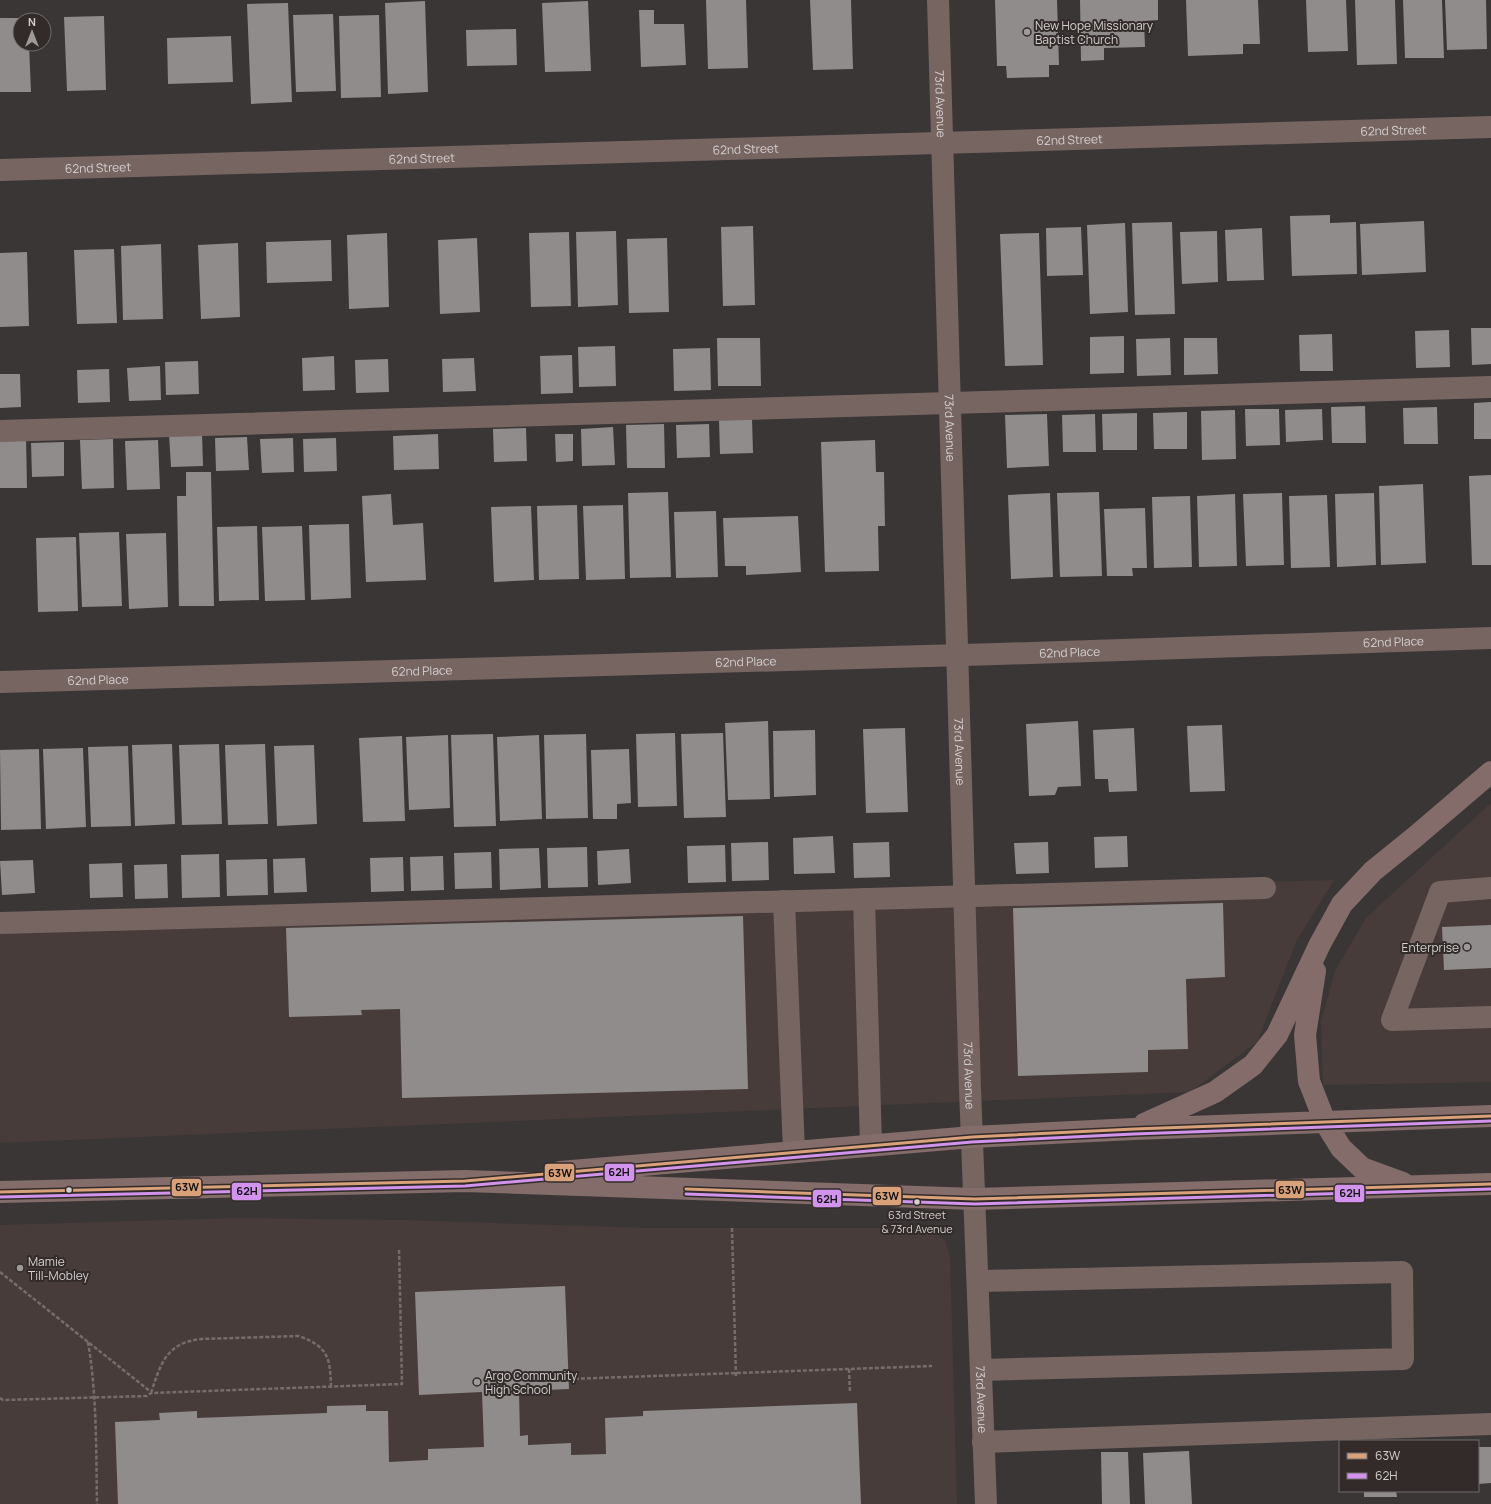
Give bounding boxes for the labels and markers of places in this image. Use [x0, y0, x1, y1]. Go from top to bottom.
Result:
place label: New Hope Missionary Baptist Church [1035, 17, 1154, 48]
marker: New Hope Missionary Baptist Church [1022, 27, 1032, 37]
place label: Enterprise [1402, 939, 1459, 956]
marker: Enterprise [1462, 942, 1472, 952]
unlabelled marker [64, 1185, 74, 1195]
marker: 63rd Street & 73rd Avenue [912, 1197, 922, 1207]
place label: 63rd Street & 73rd Avenue [881, 1207, 953, 1236]
place label: Mamie Till-Mobley [28, 1253, 90, 1284]
marker: Mamie Till-Mobley [15, 1263, 25, 1273]
place label: Argo Community High School [485, 1367, 578, 1398]
marker: Argo Community High School [472, 1377, 482, 1387]

